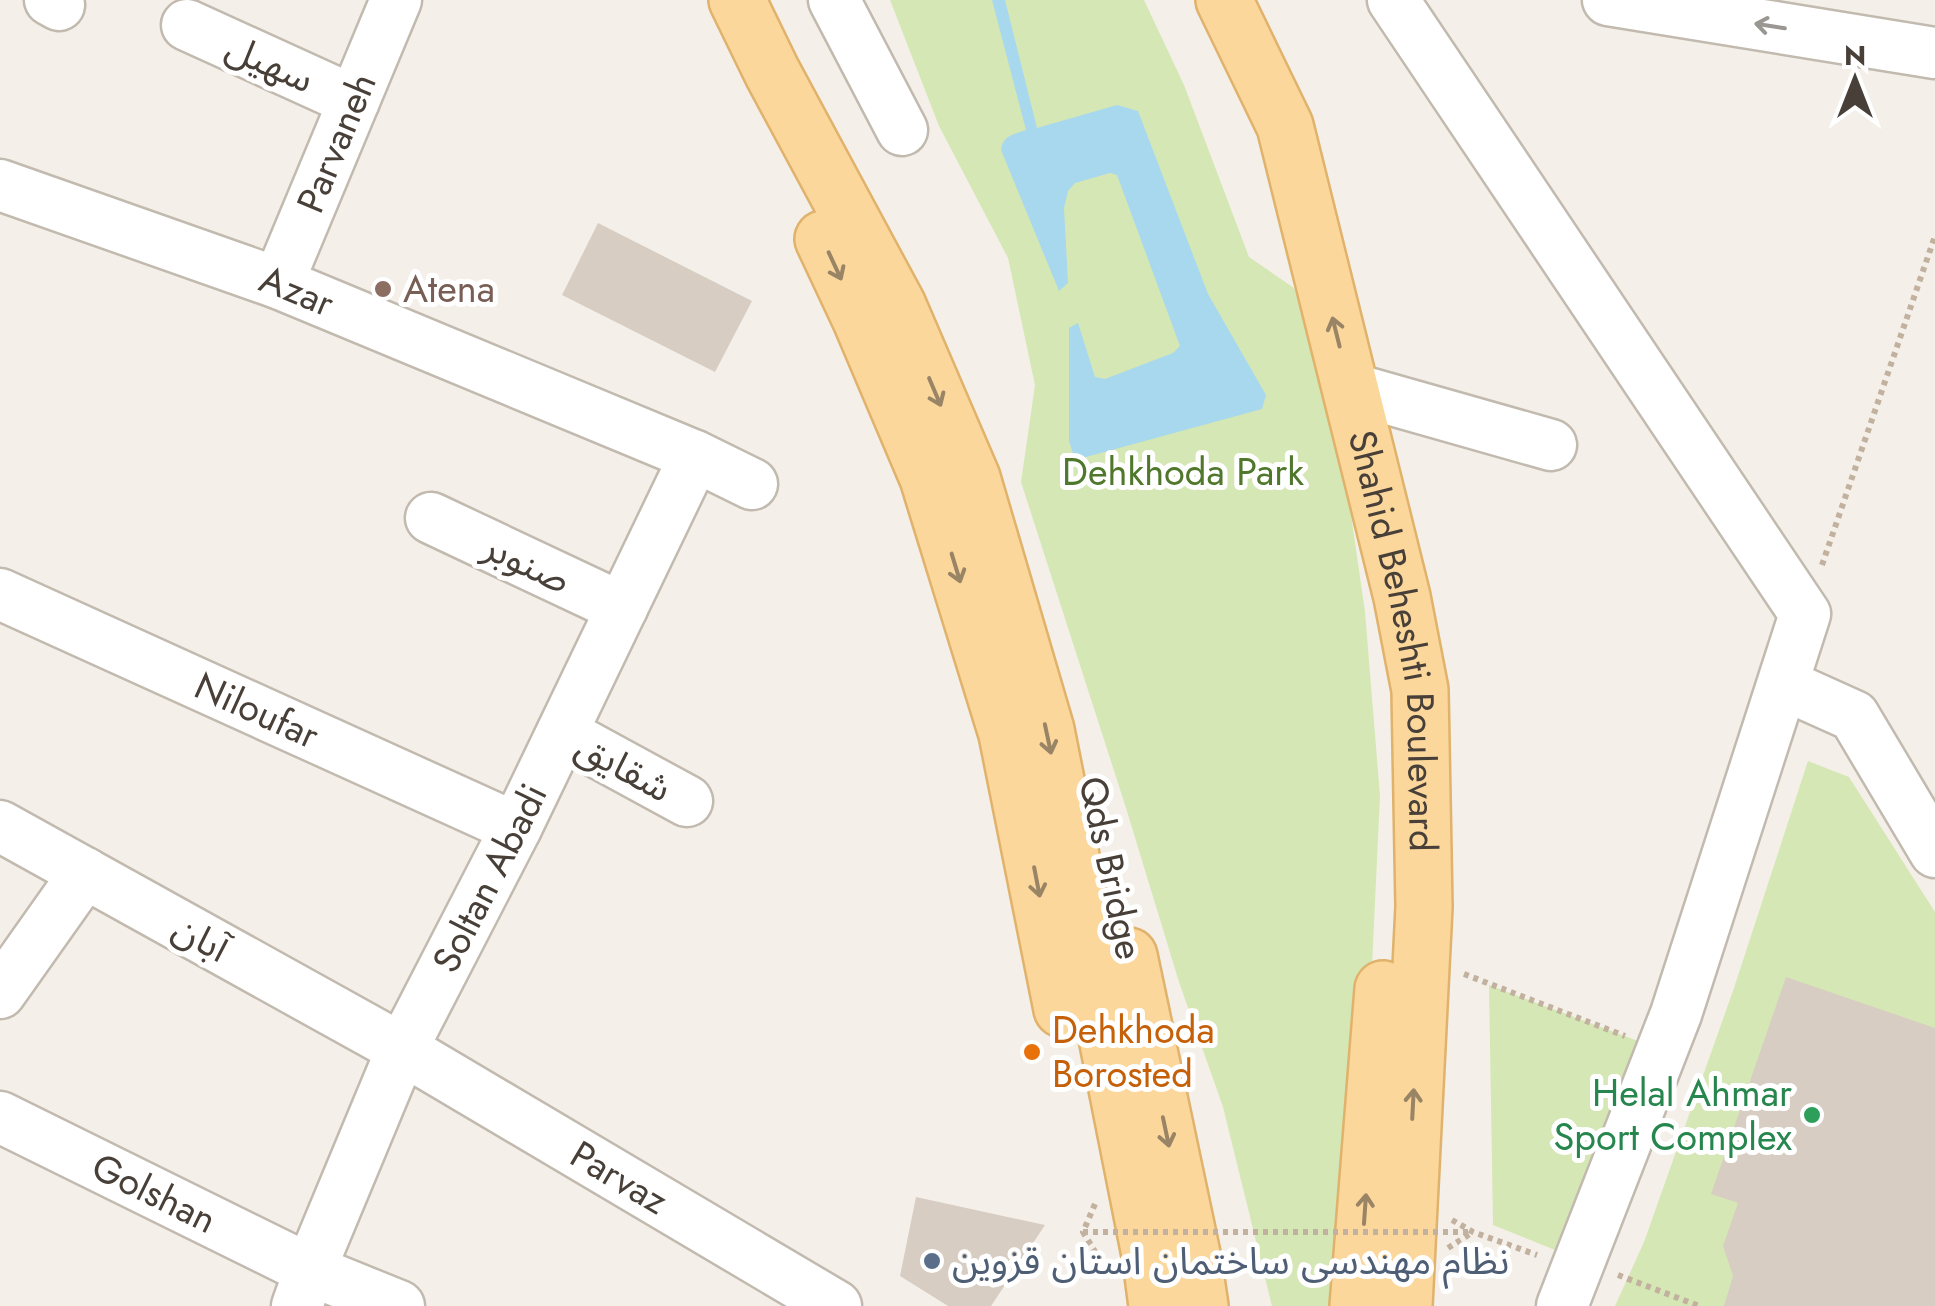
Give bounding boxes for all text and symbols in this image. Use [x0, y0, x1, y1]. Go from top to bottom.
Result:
one-way arrow [1754, 17, 1786, 35]
street label: سهیل [217, 19, 323, 106]
north arrow [1805, 30, 1905, 130]
text: N [1844, 35, 1866, 76]
street label: Parvaneh [282, 64, 390, 221]
one-way arrow [827, 250, 846, 280]
street label: Azar [252, 251, 342, 330]
place label: Atena [403, 261, 495, 316]
marker: Atena [372, 278, 394, 300]
one-way arrow [1326, 317, 1344, 349]
one-way arrow [927, 376, 945, 407]
street label: Shahid Beheshti Boulevard [1335, 424, 1451, 852]
park label: Dehkhoda Park [1062, 444, 1304, 499]
street label: صنوبر [474, 518, 580, 607]
one-way arrow [948, 551, 966, 583]
street label: Niloufar [186, 658, 328, 762]
street label: شقایق [566, 718, 682, 815]
one-way arrow [1039, 722, 1058, 754]
street label: Qds Bridge [1065, 772, 1158, 964]
street label: Soltan Abadi [418, 774, 561, 982]
one-way arrow [1028, 865, 1047, 897]
street label: آبان [163, 900, 241, 976]
place label: Dehkhoda Borosted [1052, 1002, 1215, 1101]
marker: Dehkhoda Borosted [1021, 1041, 1043, 1063]
place label: Helal Ahmar Sport Complex [1553, 1065, 1792, 1164]
one-way arrow [1404, 1088, 1423, 1120]
marker: Helal Ahmar Sport Complex [1801, 1104, 1823, 1126]
one-way arrow [1158, 1115, 1177, 1147]
street label: Parvaz [560, 1127, 678, 1227]
street label: Golshan [83, 1139, 226, 1247]
one-way arrow [1356, 1193, 1375, 1225]
place label: نظام مهندسی ساختمان استان قزوین [952, 1233, 1509, 1290]
marker: نظام مهندسی ساختمان استان قزوین [921, 1250, 943, 1272]

